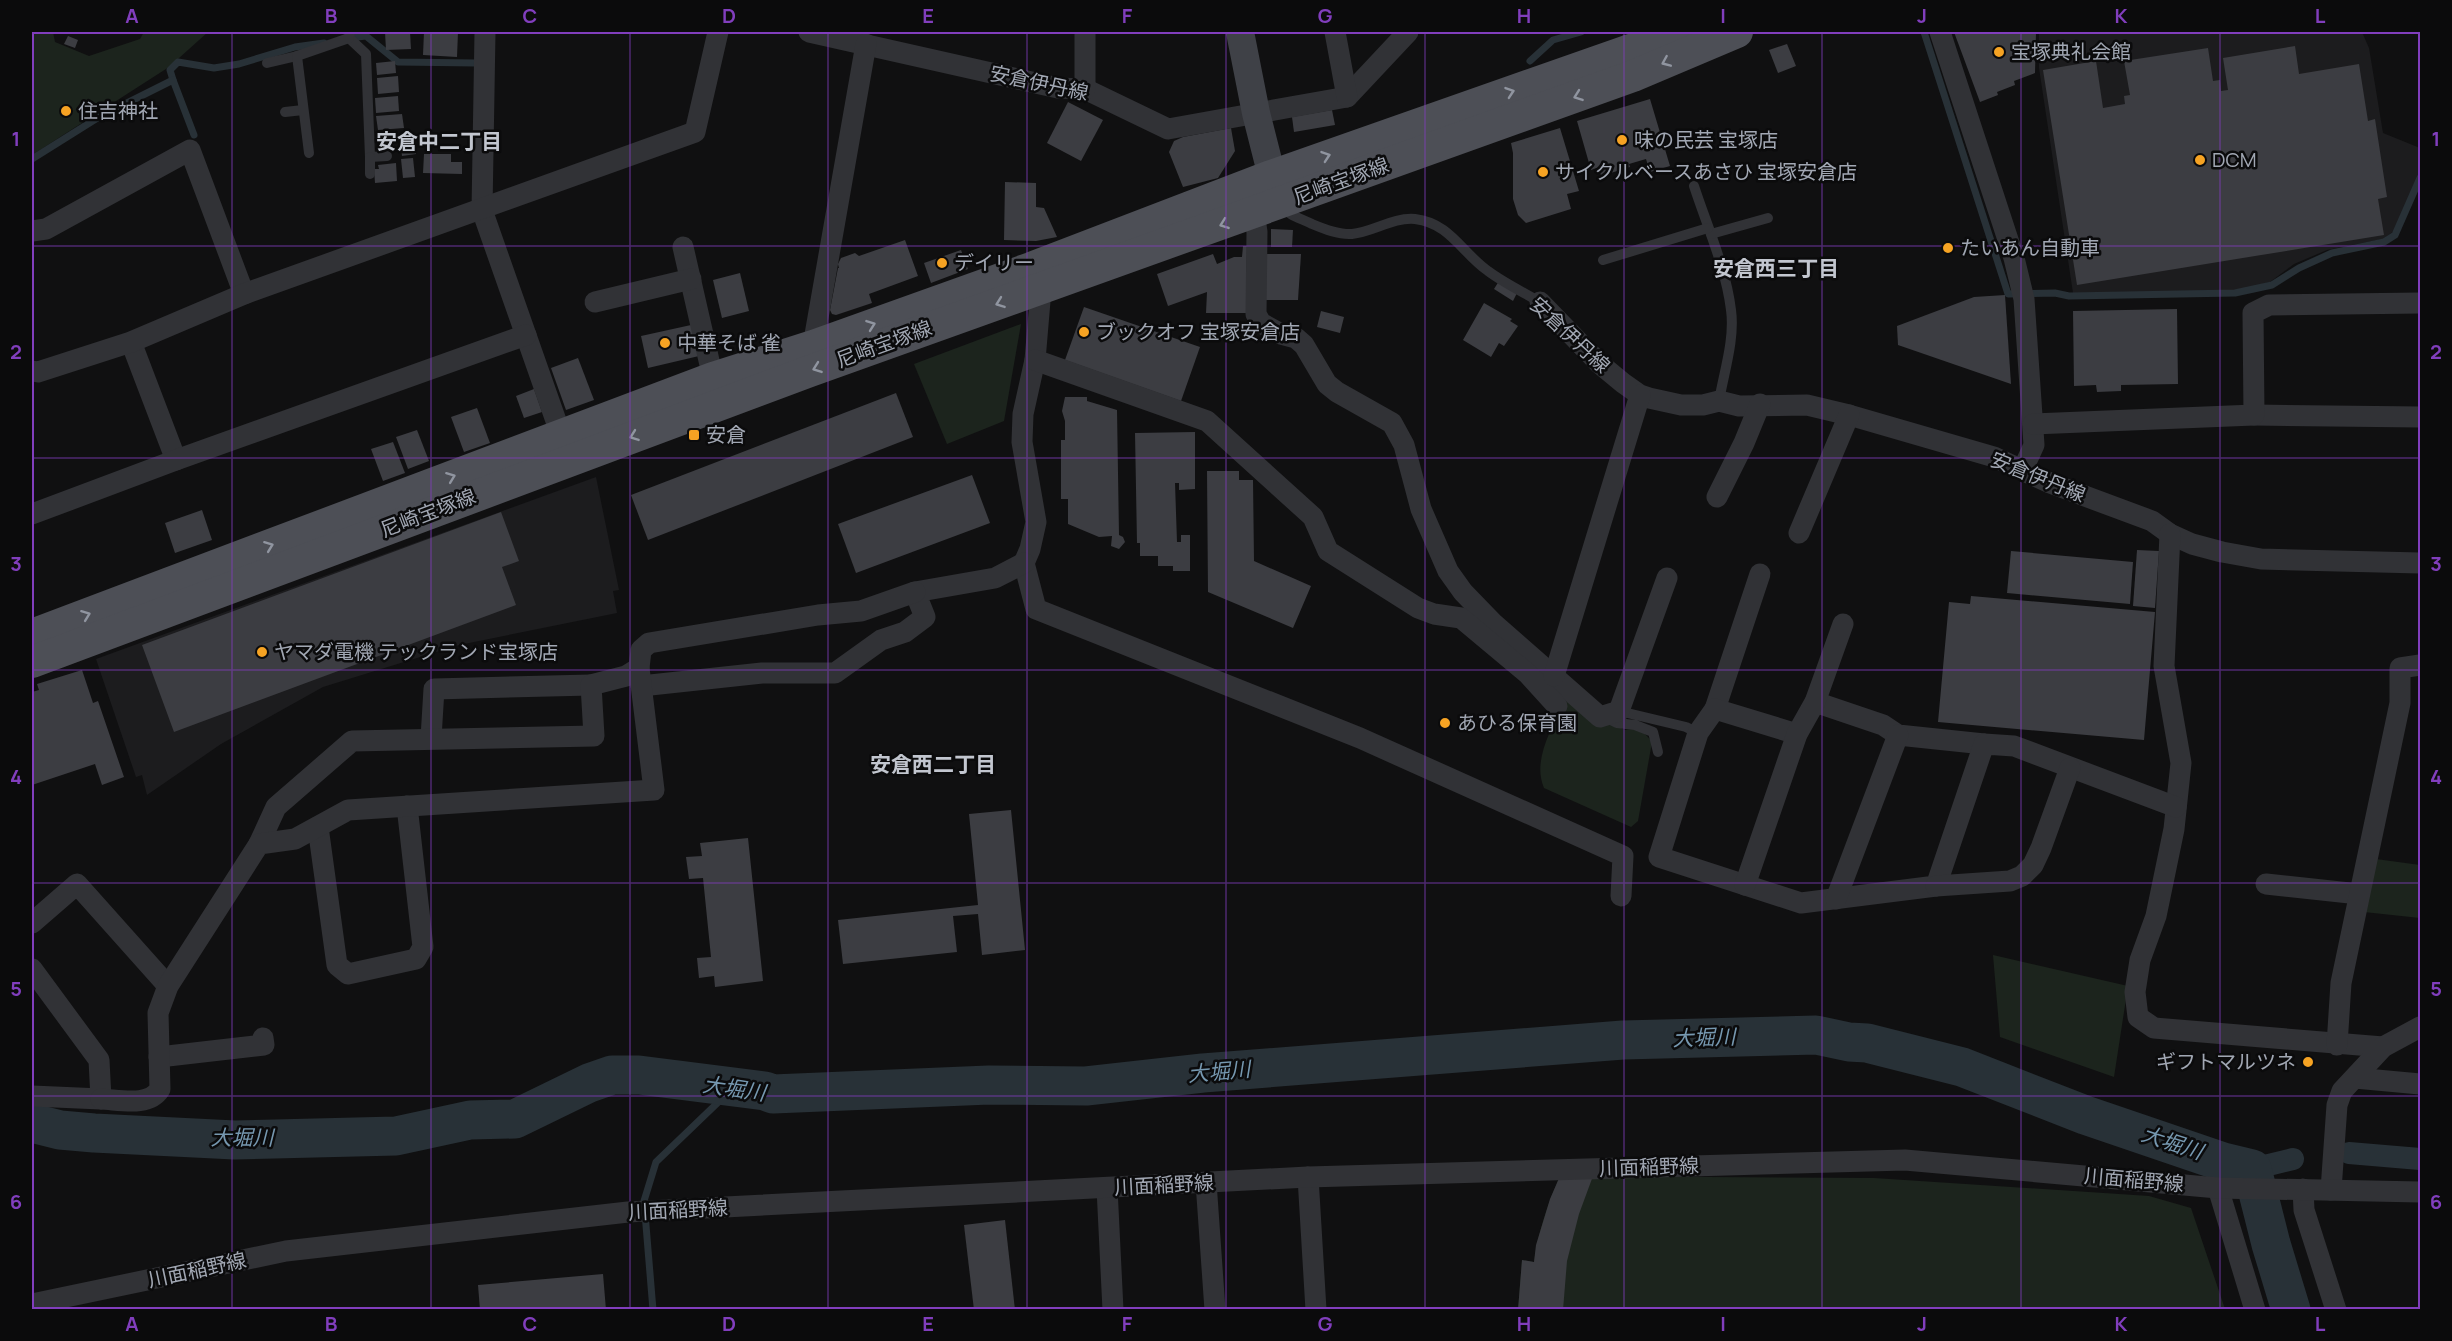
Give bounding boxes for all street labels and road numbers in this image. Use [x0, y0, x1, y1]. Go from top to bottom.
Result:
street label: 安倉伊丹線 [987, 59, 1091, 106]
street label: 尼崎宝塚線 [1289, 151, 1392, 210]
street label: 安倉伊丹線 [1525, 291, 1616, 379]
street label: 尼崎宝塚線 [832, 314, 935, 373]
street label: 安倉伊丹線 [1987, 445, 2090, 508]
street label: 尼崎宝塚線 [376, 482, 479, 543]
street label: 川面稲野線 [1599, 1151, 1699, 1182]
street label: 川面稲野線 [2083, 1162, 2185, 1197]
street label: 川面稲野線 [1113, 1168, 1215, 1201]
street label: 川面稲野線 [627, 1193, 729, 1226]
street label: 川面稲野線 [145, 1246, 249, 1293]

